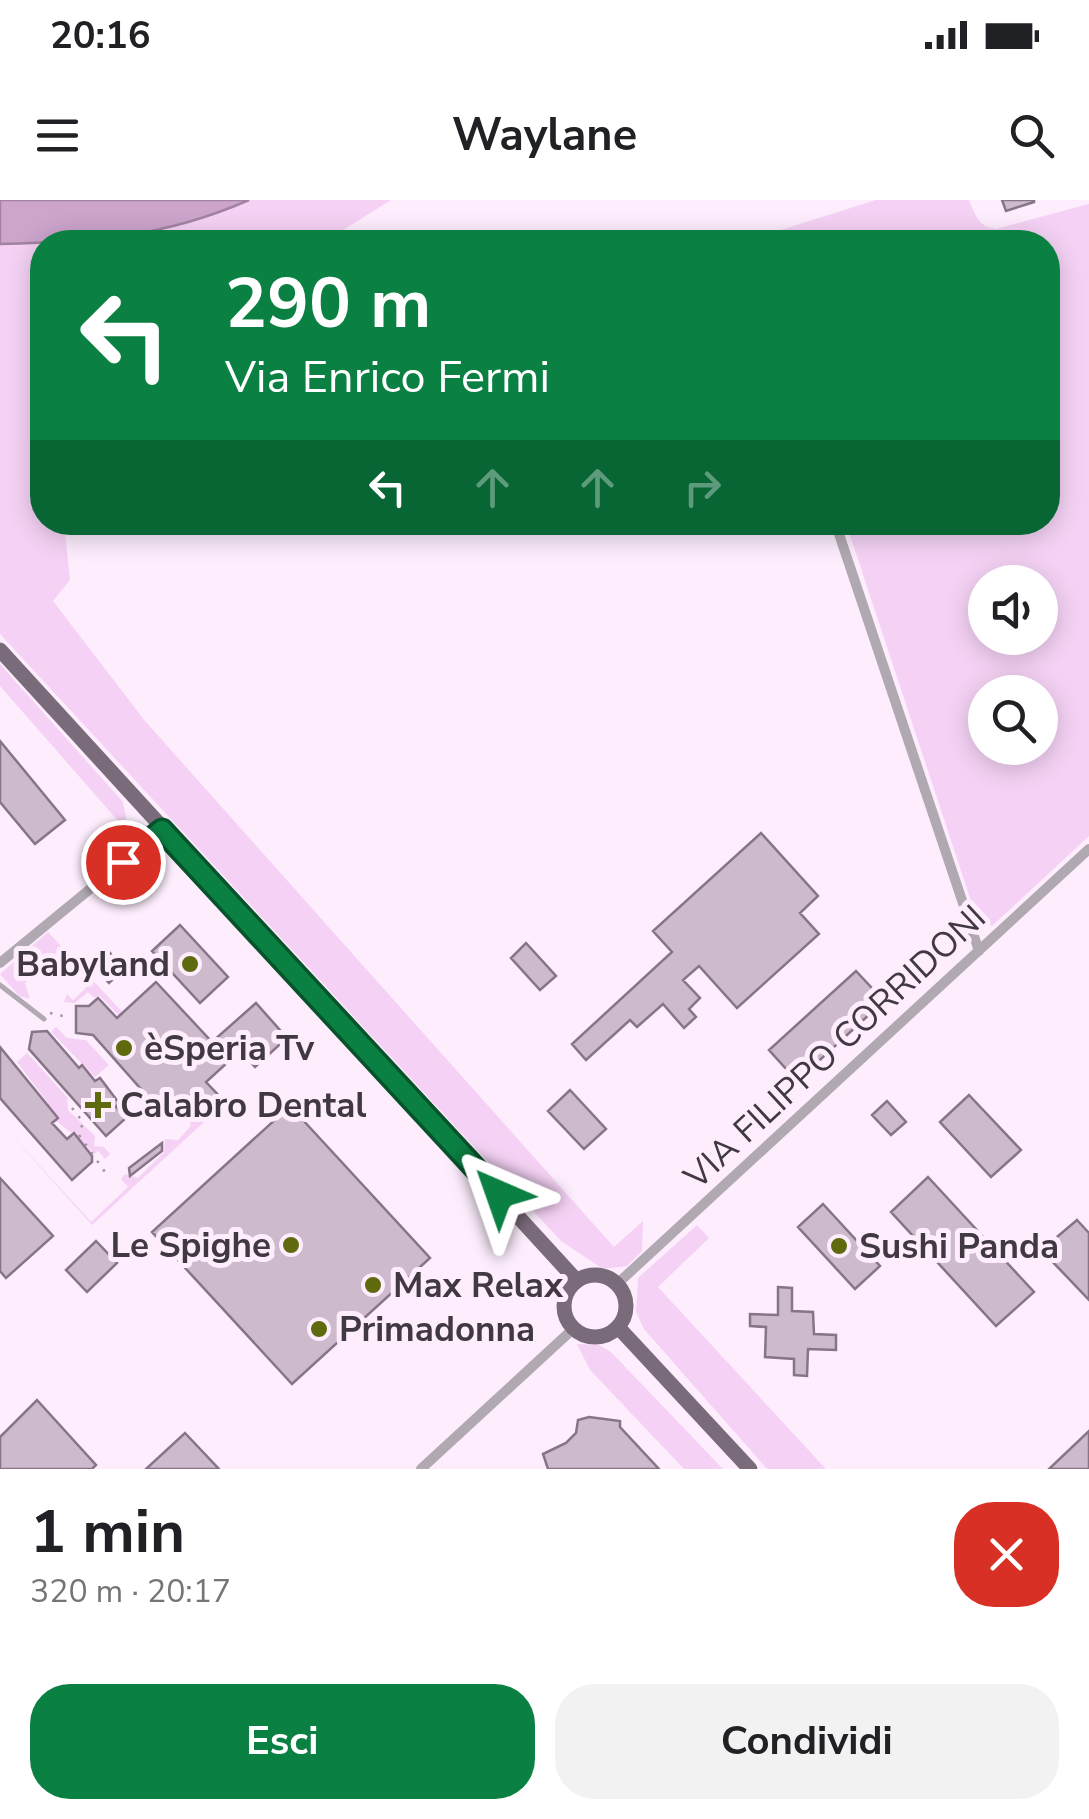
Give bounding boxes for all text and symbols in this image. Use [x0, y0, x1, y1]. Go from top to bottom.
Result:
text: 20:16 [50, 10, 151, 61]
text: Waylane [452, 105, 637, 166]
icon: menu [30, 108, 85, 163]
icon: search [1004, 108, 1059, 163]
text: 290 m [225, 256, 431, 352]
icon: left [60, 270, 190, 400]
text: Via Enrico Fermi [225, 347, 550, 408]
icon: left [360, 460, 415, 515]
icon: ahead [465, 460, 520, 515]
icon: ahead [570, 460, 625, 515]
icon: right [675, 460, 730, 515]
map controls [968, 565, 1058, 765]
button: sound [968, 565, 1058, 655]
button: search [968, 675, 1058, 765]
pin [81, 820, 166, 905]
icon: arrive [96, 835, 151, 890]
street label: VIA FILIPPO CORRIDONI [673, 895, 996, 1200]
place label: Babyland [16, 941, 170, 988]
marker: Babyland [179, 953, 201, 975]
place label: èSperia Tv [144, 1025, 315, 1072]
marker: èSperia Tv [113, 1037, 135, 1059]
place label: Calabro Dental [120, 1082, 367, 1129]
marker: Calabro Dental [85, 1092, 111, 1118]
position arrow [447, 1142, 551, 1246]
place label: Le Spighe [110, 1222, 271, 1269]
place label: Sushi Panda [859, 1223, 1059, 1270]
marker: Le Spighe [280, 1234, 302, 1256]
marker: Sushi Panda [828, 1235, 850, 1257]
place label: Max Relax [393, 1262, 564, 1309]
marker: Max Relax [362, 1274, 384, 1296]
place label: Primadonna [339, 1306, 535, 1353]
marker: Primadonna [308, 1318, 330, 1340]
text: 1 min [30, 1491, 185, 1573]
button: close [954, 1502, 1059, 1607]
text: 320 m · 20:17 [30, 1570, 231, 1613]
button: Esci [30, 1684, 535, 1799]
button: Condividi [555, 1684, 1059, 1799]

